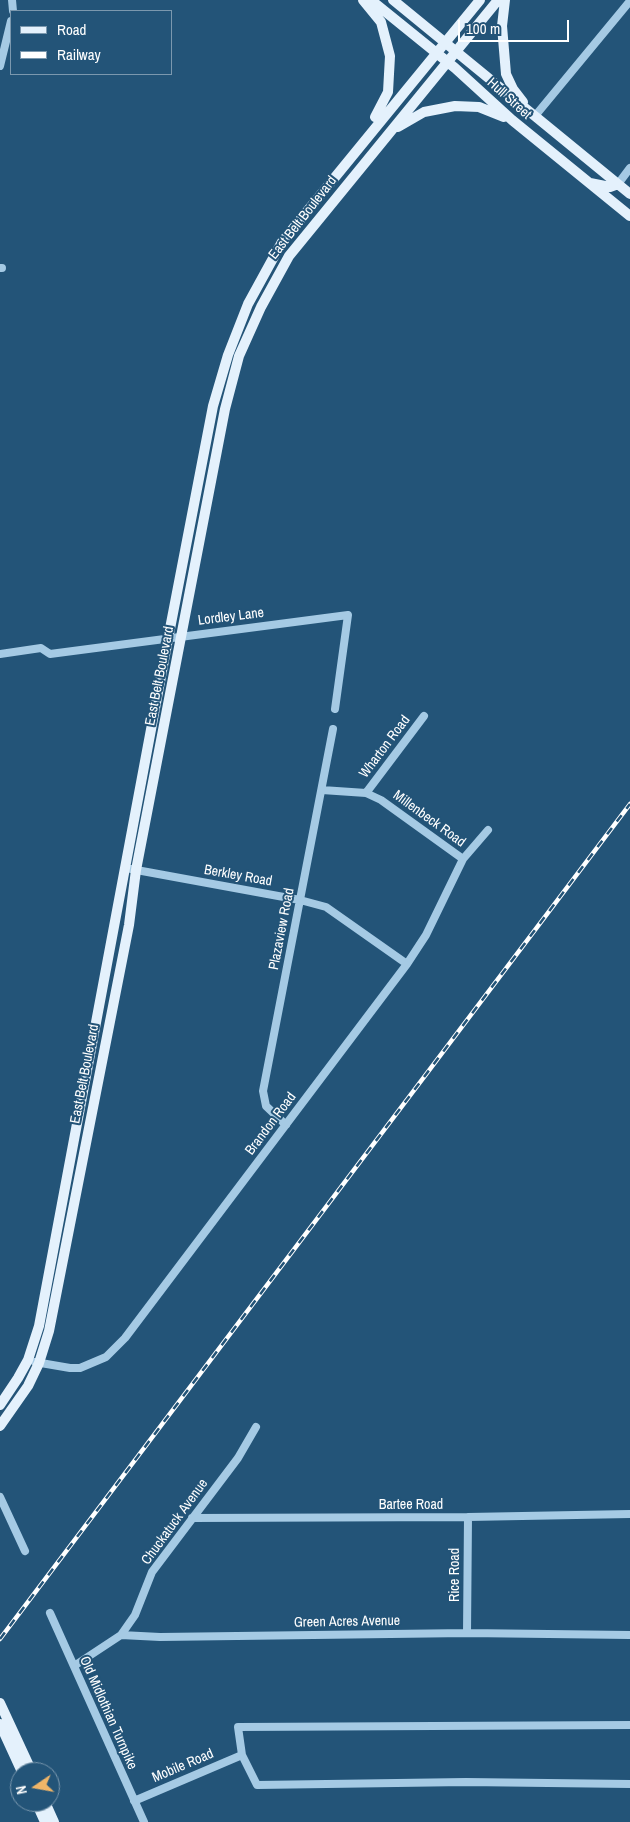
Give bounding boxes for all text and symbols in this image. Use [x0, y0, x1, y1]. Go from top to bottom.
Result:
legend [10, 10, 172, 75]
scale bar [460, 10, 571, 42]
text: 100 m [466, 18, 500, 39]
text: Road [57, 19, 86, 40]
text: Railway [57, 44, 101, 65]
street label: Hull Street [483, 75, 535, 123]
street label: East Belt Boulevard [265, 173, 341, 263]
street label: Lordley Lane [197, 605, 265, 629]
street label: East Belt Boulevard [142, 625, 178, 727]
street label: Wharton Road [356, 712, 414, 782]
street label: Millenbeck Road [389, 787, 469, 851]
street label: Berkley Road [203, 862, 273, 890]
street label: Plazaview Road [266, 887, 298, 971]
street label: East Belt Boulevard [67, 1023, 103, 1125]
street label: Brandon Road [242, 1089, 300, 1159]
street label: Chuckatuck Avenue [138, 1476, 212, 1568]
street label: Bartee Road [379, 1497, 443, 1513]
street label: Rice Road [447, 1548, 463, 1602]
street label: Green Acres Avenue [294, 1613, 400, 1631]
street label: Old Midlothian Turnpike [75, 1654, 141, 1772]
street label: Mobile Road [150, 1746, 216, 1786]
north arrow [10, 1762, 60, 1812]
text: N [12, 1784, 31, 1796]

